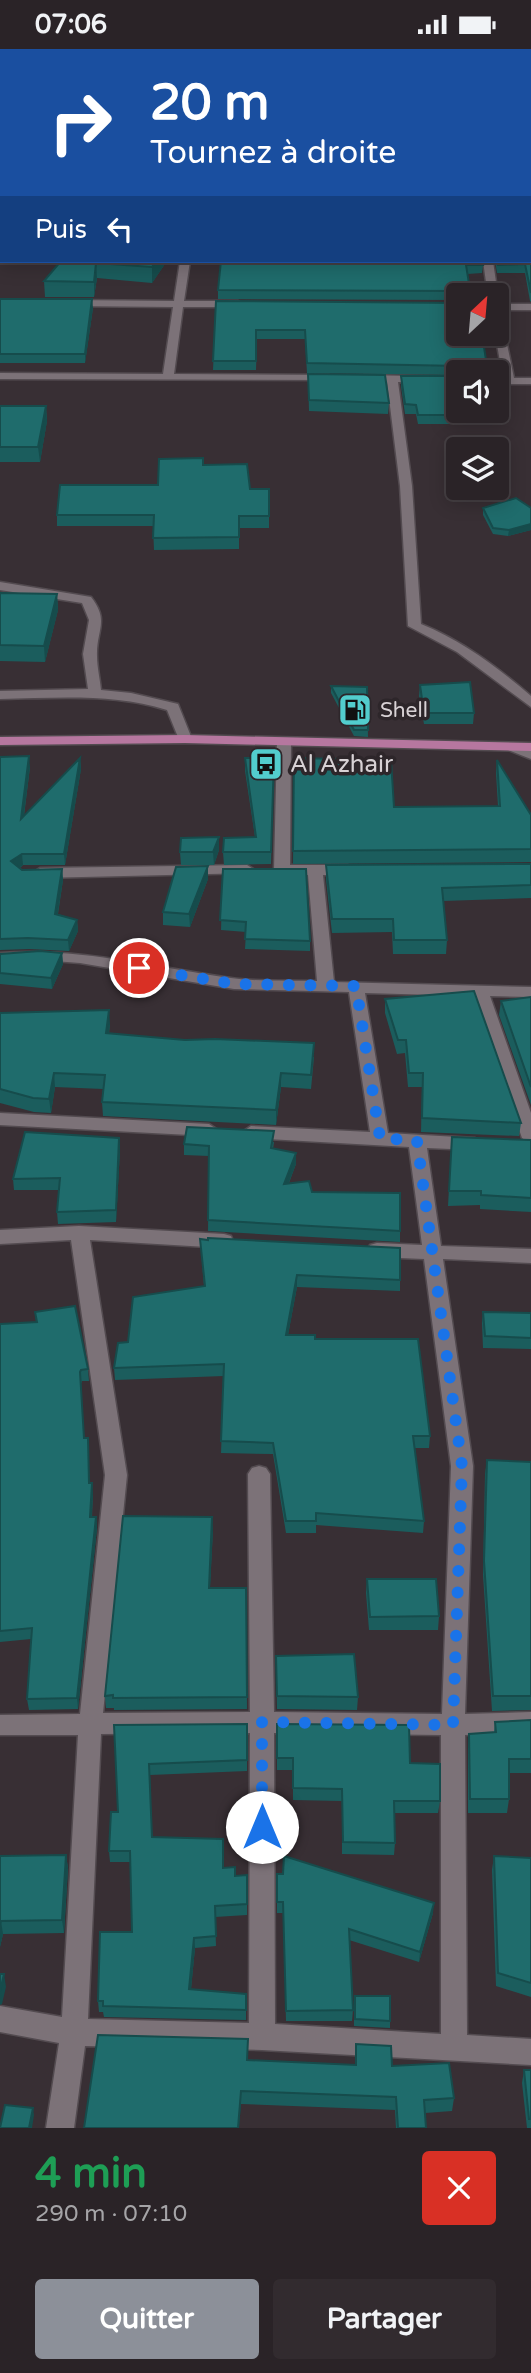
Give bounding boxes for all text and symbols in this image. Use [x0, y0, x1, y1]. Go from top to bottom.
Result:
text: 07:06 [35, 9, 107, 40]
text: 20 m [150, 74, 269, 133]
icon: right [35, 77, 126, 168]
text: Tournez à droite [150, 134, 396, 172]
icon: left [101, 210, 139, 248]
text: Puis [35, 214, 87, 245]
north arrow [446, 283, 509, 347]
map controls [446, 283, 509, 500]
button: sound [446, 360, 509, 423]
button: layers [446, 437, 509, 500]
fuel station icon: Shell [336, 691, 374, 729]
place label: Shell [380, 698, 428, 723]
bus stop icon: Al Azhair [247, 745, 285, 783]
place label: Al Azhair [290, 750, 394, 779]
pin [109, 938, 169, 998]
icon: arrive [120, 949, 158, 987]
position arrow [225, 1790, 299, 1864]
text: 4 min [35, 2148, 147, 2199]
button: close [422, 2151, 496, 2225]
text: 290 m · 07:10 [35, 2200, 187, 2228]
button: Quitter [35, 2279, 259, 2359]
button: Partager [273, 2279, 496, 2359]

